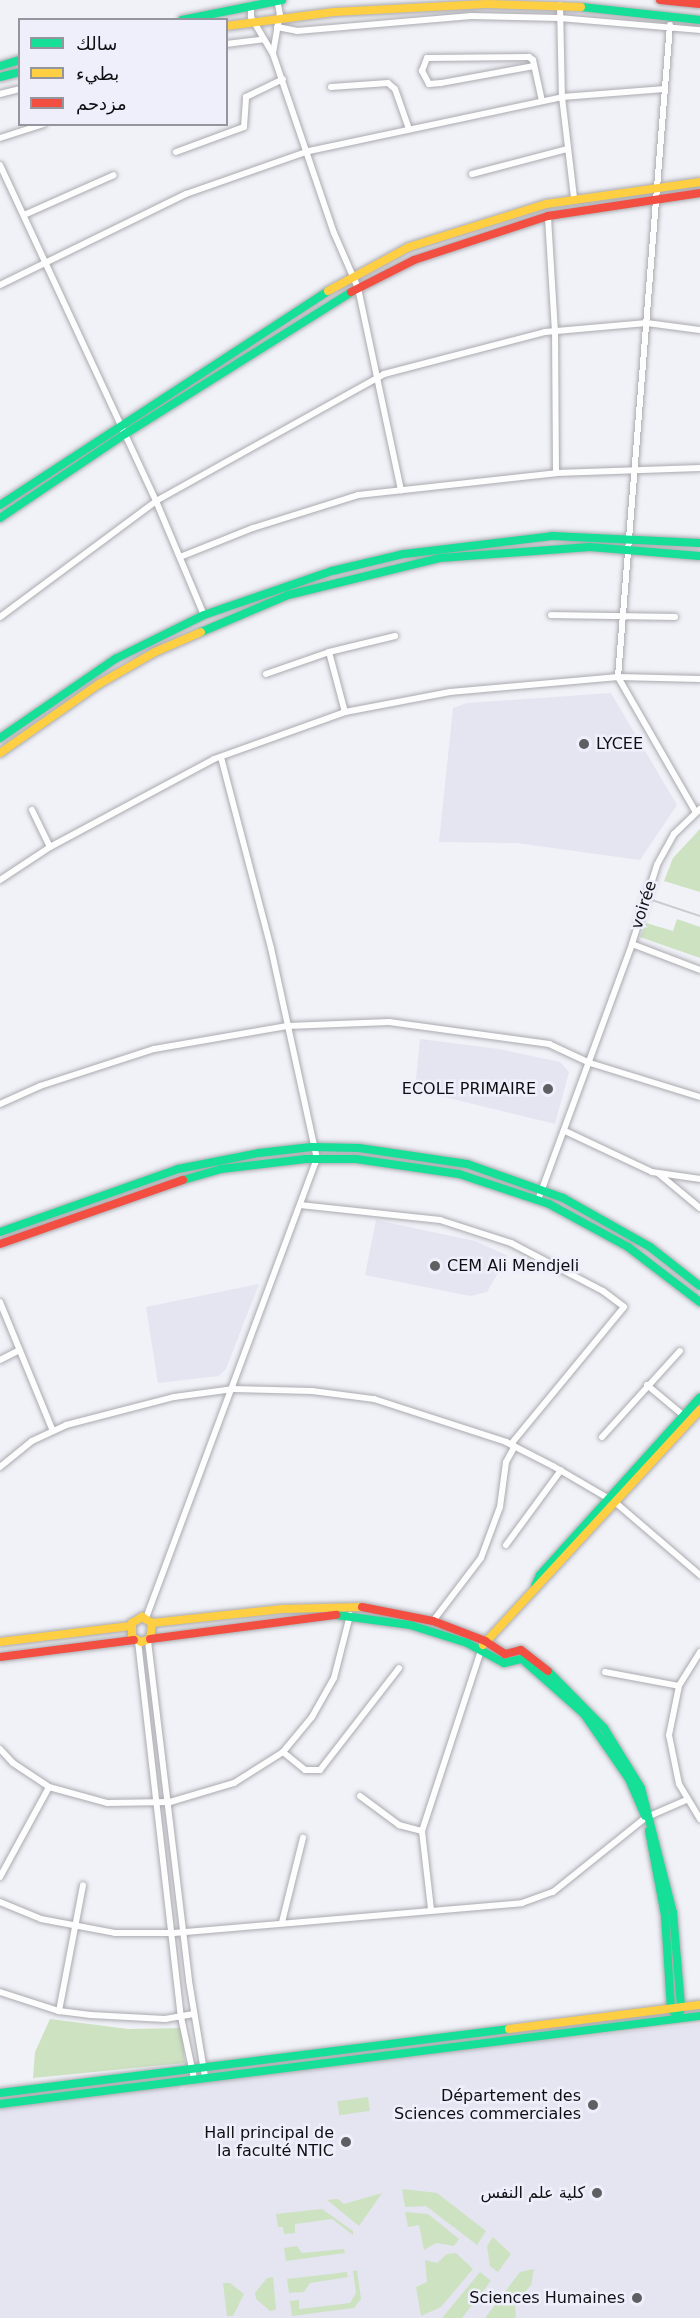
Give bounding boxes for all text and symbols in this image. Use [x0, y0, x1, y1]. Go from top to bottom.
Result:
legend [18, 18, 228, 126]
text: سالك [76, 33, 117, 54]
text: بطيء [76, 63, 119, 84]
text: مزدحم [76, 93, 127, 114]
place label: LYCEE [596, 734, 643, 754]
marker: LYCEE [577, 737, 591, 751]
street label: voirée [627, 878, 661, 932]
place label: ECOLE PRIMAIRE [402, 1079, 536, 1099]
marker: ECOLE PRIMAIRE [541, 1082, 555, 1096]
place label: CEM Ali Mendjeli [447, 1256, 579, 1276]
marker: CEM Ali Mendjeli [428, 1259, 442, 1273]
place label: Département des Sciences commerciales [394, 2086, 581, 2124]
marker: Département des Sciences commerciales [586, 2098, 600, 2112]
place label: Hall principal de la faculté NTIC [204, 2123, 334, 2161]
marker: Hall principal de la faculté NTIC [339, 2135, 353, 2149]
place label: كلية علم النفس [480, 2183, 585, 2203]
marker: كلية علم النفس [590, 2186, 604, 2200]
place label: Sciences Humaines [469, 2288, 625, 2308]
marker: Sciences Humaines [630, 2291, 644, 2305]

